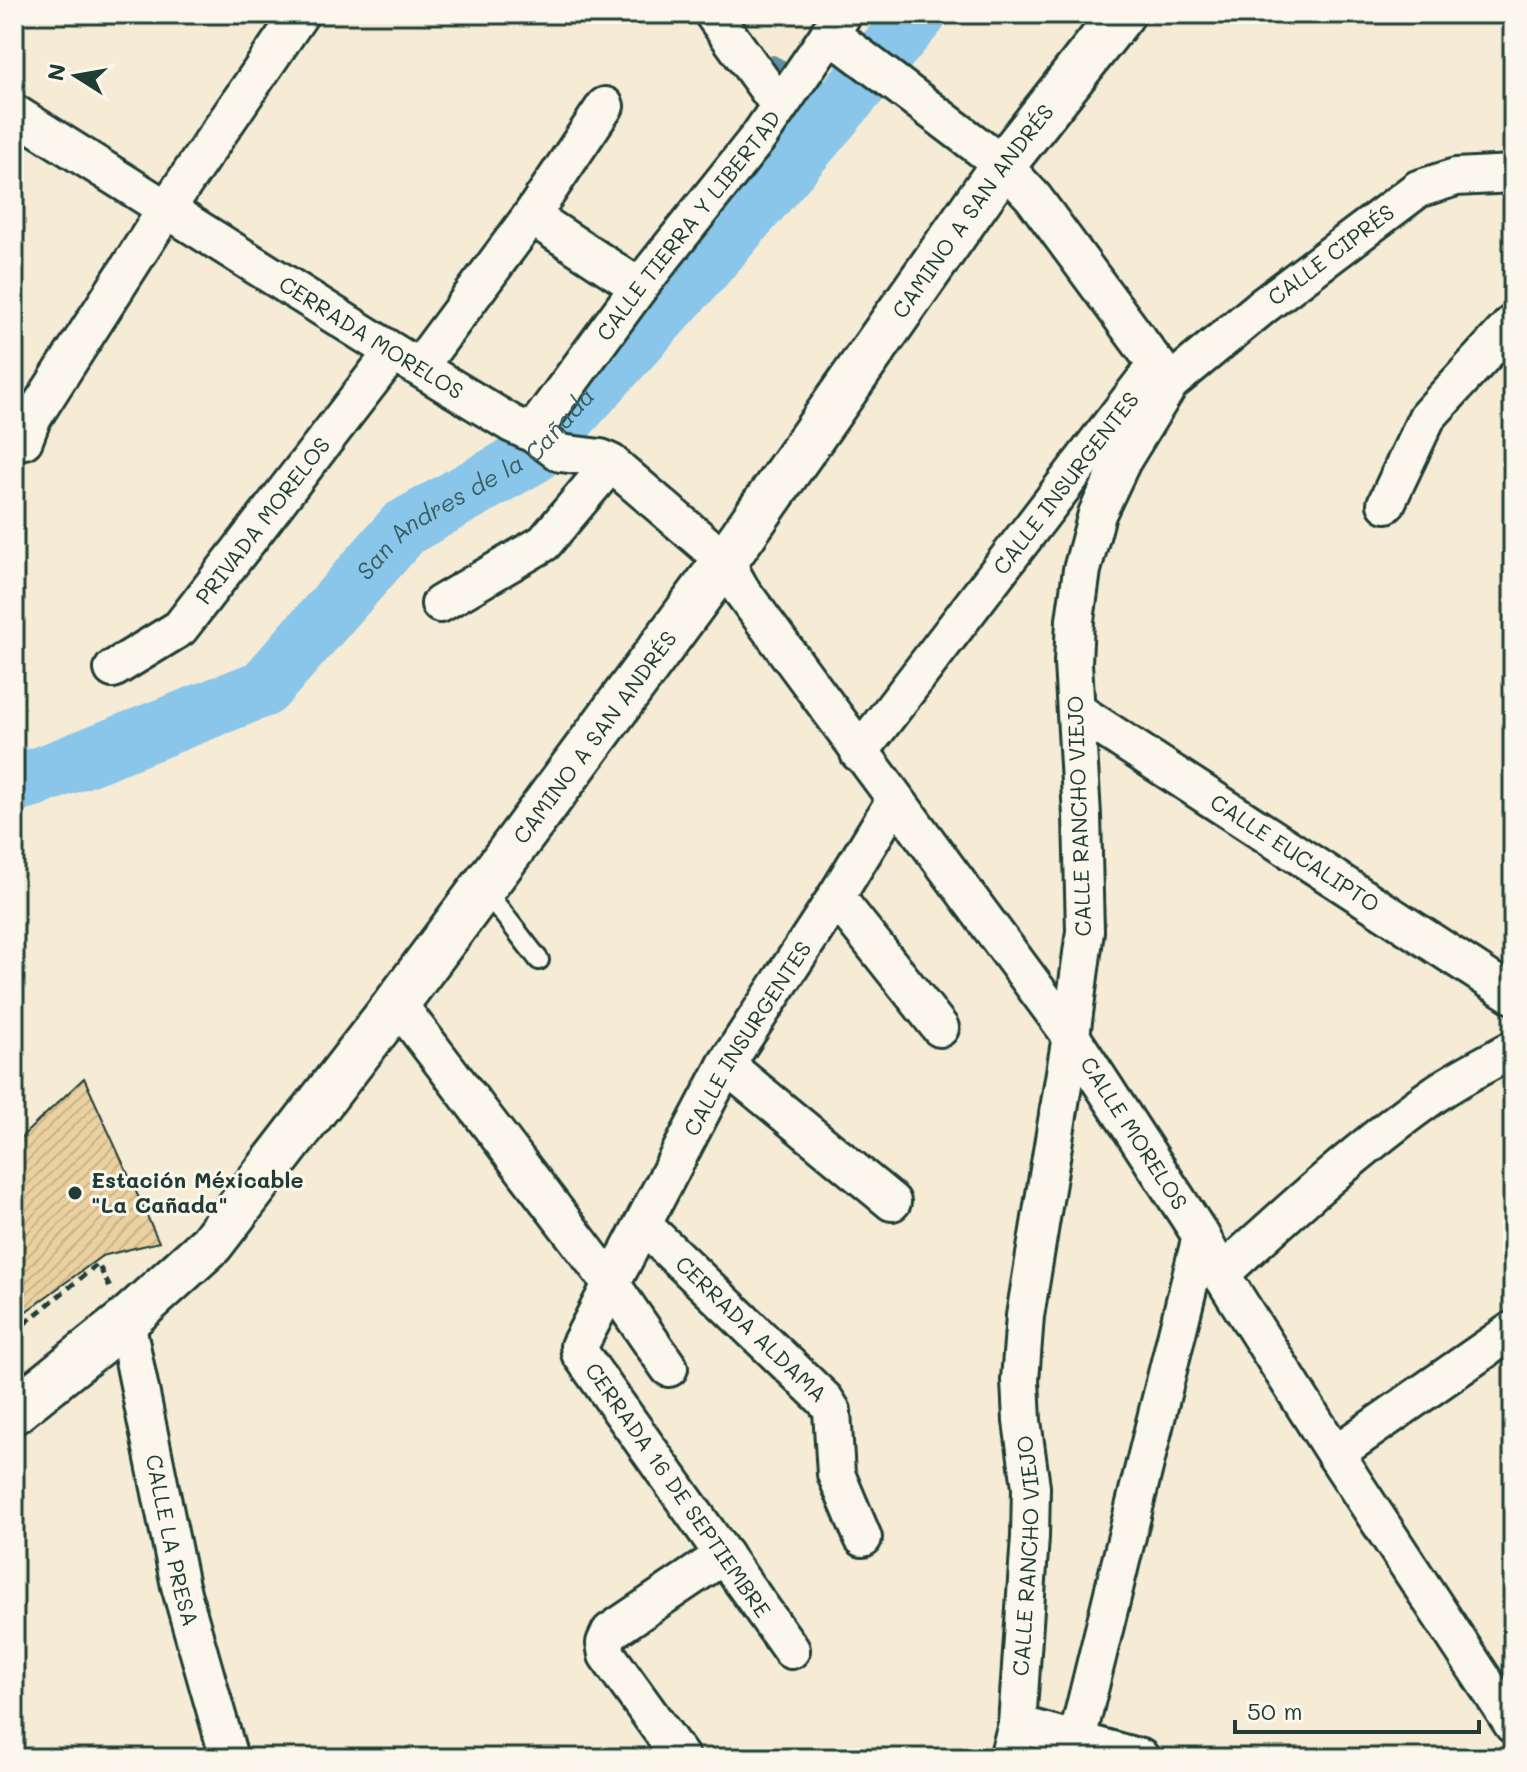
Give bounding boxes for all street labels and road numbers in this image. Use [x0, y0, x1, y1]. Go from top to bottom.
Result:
street label: CAMINO A SAN ANDRÉS [885, 98, 1060, 324]
street label: CALLE TIERRA Y LIBERTAD [590, 104, 787, 346]
street label: CALLE CIPRÉS [1261, 197, 1400, 312]
street label: CERRADA MORELOS [274, 269, 469, 405]
street label: CALLE INSURGENTES [986, 385, 1145, 580]
street label: PRIVADA MORELOS [189, 431, 336, 610]
street label: CAMINO A SAN ANDRÉS [506, 625, 683, 849]
street label: CALLE RANCHO VIEJO [1060, 695, 1097, 937]
street label: CALLE EUCALIPTO [1205, 787, 1385, 918]
street label: CALLE INSURGENTES [676, 935, 817, 1141]
street label: CALLE MORELOS [1074, 1051, 1195, 1215]
street label: CERRADA ALDAMA [670, 1249, 833, 1408]
street label: CERRADA 16 DE SEPTIEMBRE [579, 1357, 778, 1623]
street label: CALLE RANCHO VIEJO [1005, 1434, 1045, 1677]
street label: CALLE LA PRESA [139, 1452, 206, 1630]

